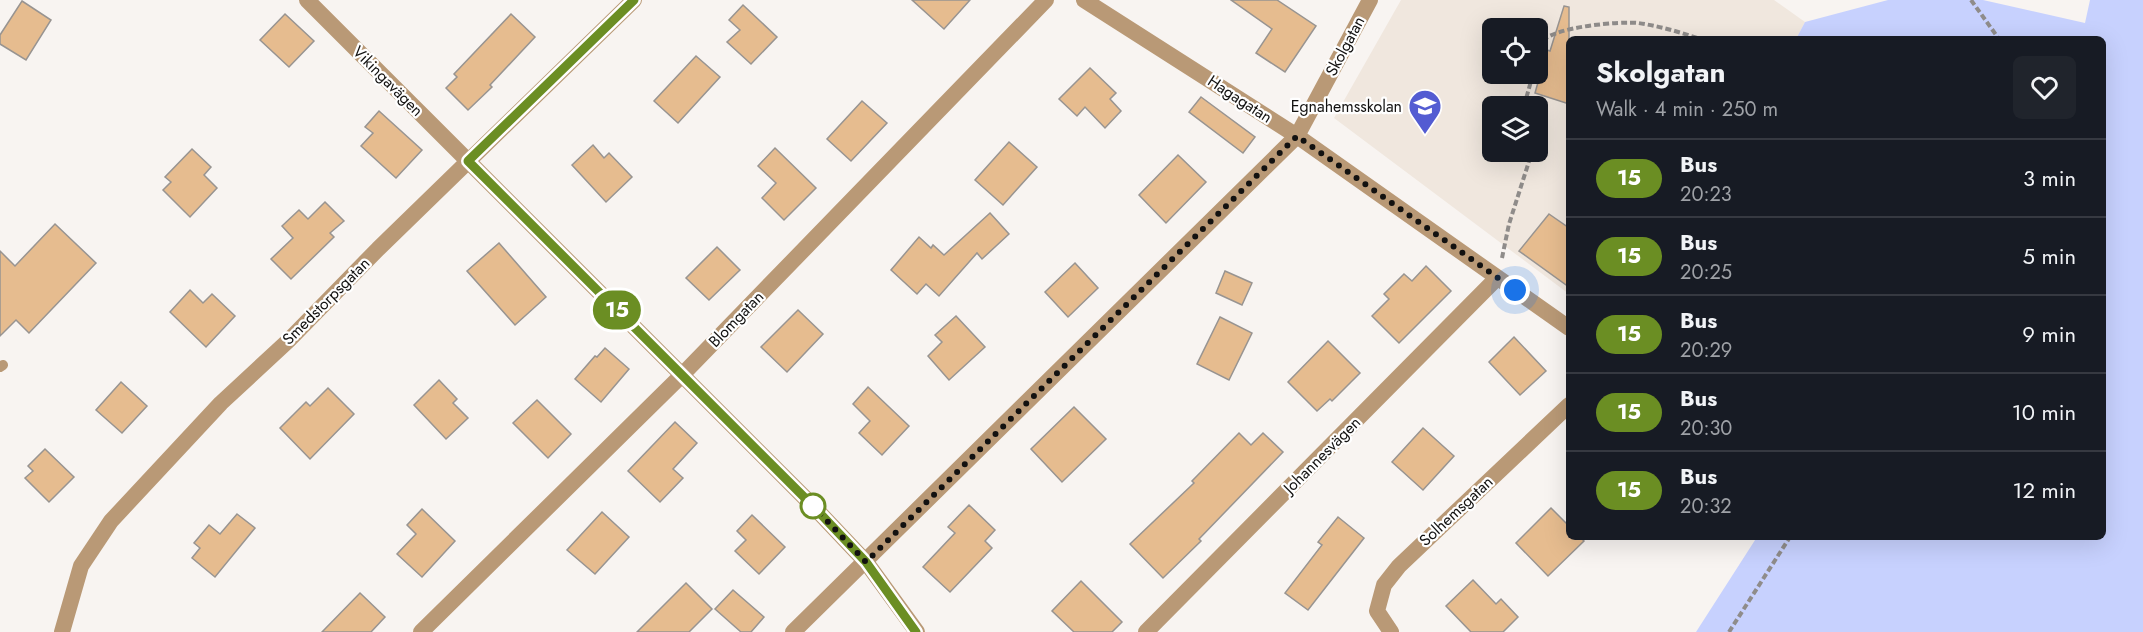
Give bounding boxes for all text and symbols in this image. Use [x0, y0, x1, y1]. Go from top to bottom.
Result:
street label: Skolgatan [1320, 12, 1370, 80]
map controls [1482, 18, 1548, 162]
button: locate [1482, 18, 1548, 84]
street label: Vikingavägen [347, 40, 429, 122]
text: Skolgatan [1596, 52, 1726, 93]
button: heart [2013, 56, 2076, 119]
street label: Hagagatan [1203, 70, 1277, 128]
school or university icon: Egnahemsskolan [1407, 88, 1443, 135]
place label: Egnahemsskolan [1291, 95, 1402, 118]
text: Walk · 4 min · 250 m [1596, 95, 1778, 124]
button: layers [1482, 96, 1548, 162]
text: Bus [1680, 148, 1717, 180]
text: 3 min [2023, 162, 2076, 194]
text: 15 [1617, 163, 1641, 193]
text: 20:23 [1680, 180, 1732, 209]
text: Bus [1680, 226, 1717, 258]
text: 5 min [2023, 240, 2076, 272]
text: 15 [1617, 241, 1641, 271]
street label: Smedstorpsgatan [277, 252, 375, 350]
text: 20:25 [1680, 258, 1732, 287]
your location [1500, 275, 1530, 305]
street label: Blomgatan [703, 286, 769, 352]
line badge: 15 [590, 290, 644, 330]
text: 15 [605, 295, 629, 325]
text: Bus [1680, 304, 1717, 336]
text: 9 min [2022, 318, 2076, 350]
text: 15 [1617, 319, 1641, 349]
text: 20:29 [1680, 336, 1732, 365]
text: Bus [1680, 382, 1717, 414]
text: 10 min [2012, 396, 2076, 428]
text: 15 [1617, 397, 1641, 427]
street label: Johannesvägen [1277, 411, 1366, 500]
text: 20:30 [1680, 414, 1732, 443]
text: Bus [1680, 460, 1717, 492]
street label: Solhemsgatan [1414, 471, 1498, 551]
text: 12 min [2013, 474, 2076, 506]
text: 15 [1617, 475, 1641, 505]
text: 20:32 [1680, 492, 1732, 521]
unlabelled marker [800, 493, 826, 519]

